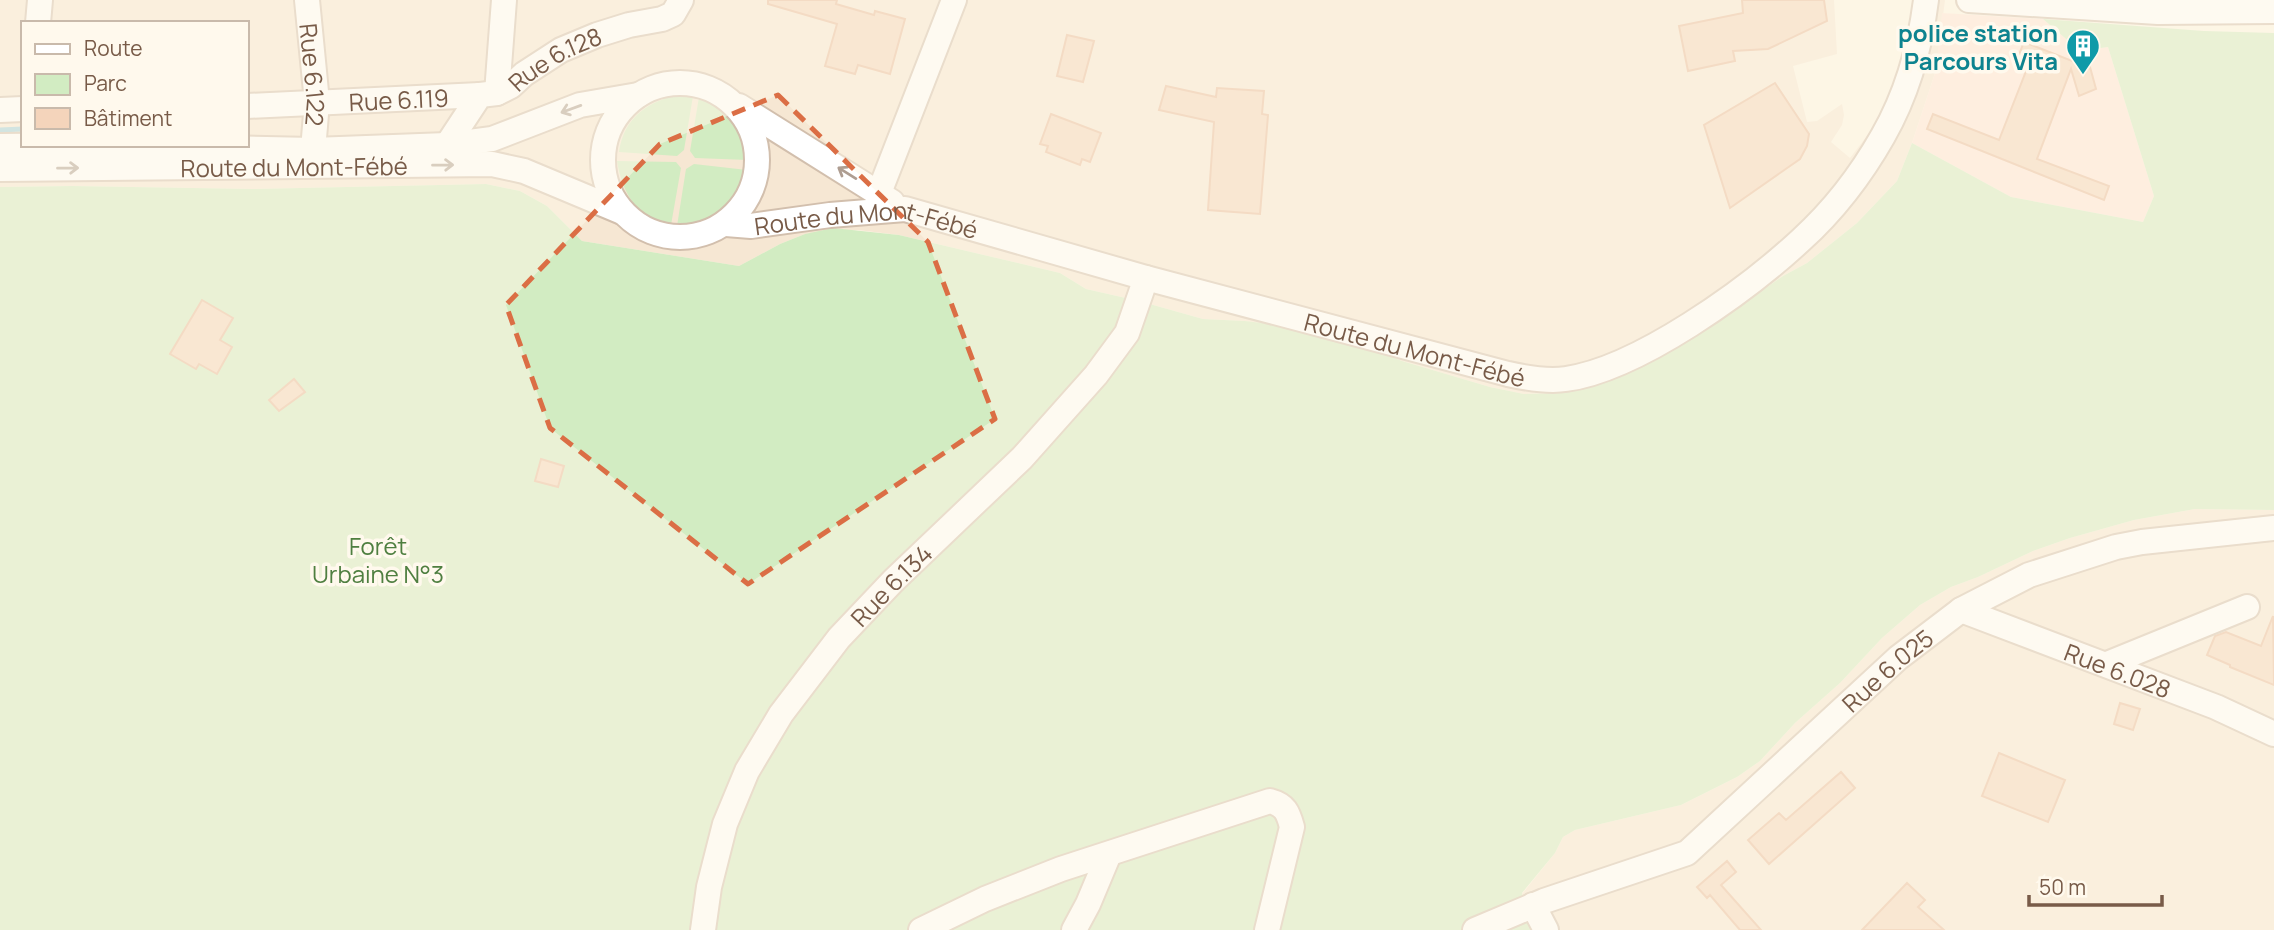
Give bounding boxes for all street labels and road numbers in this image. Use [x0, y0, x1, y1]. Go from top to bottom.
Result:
street label: Rue 6.128 [500, 19, 606, 98]
street label: Rue 6.122 [293, 22, 334, 127]
street label: Rue 6.119 [348, 80, 450, 118]
street label: Route du Mont-Fébé [180, 148, 408, 184]
street label: Route du Mont-Fébé [752, 192, 982, 246]
street label: Route du Mont-Fébé [1301, 304, 1528, 394]
street label: Rue 6.134 [843, 536, 939, 633]
street label: Rue 6.025 [1834, 621, 1940, 719]
street label: Rue 6.028 [2060, 634, 2176, 705]

